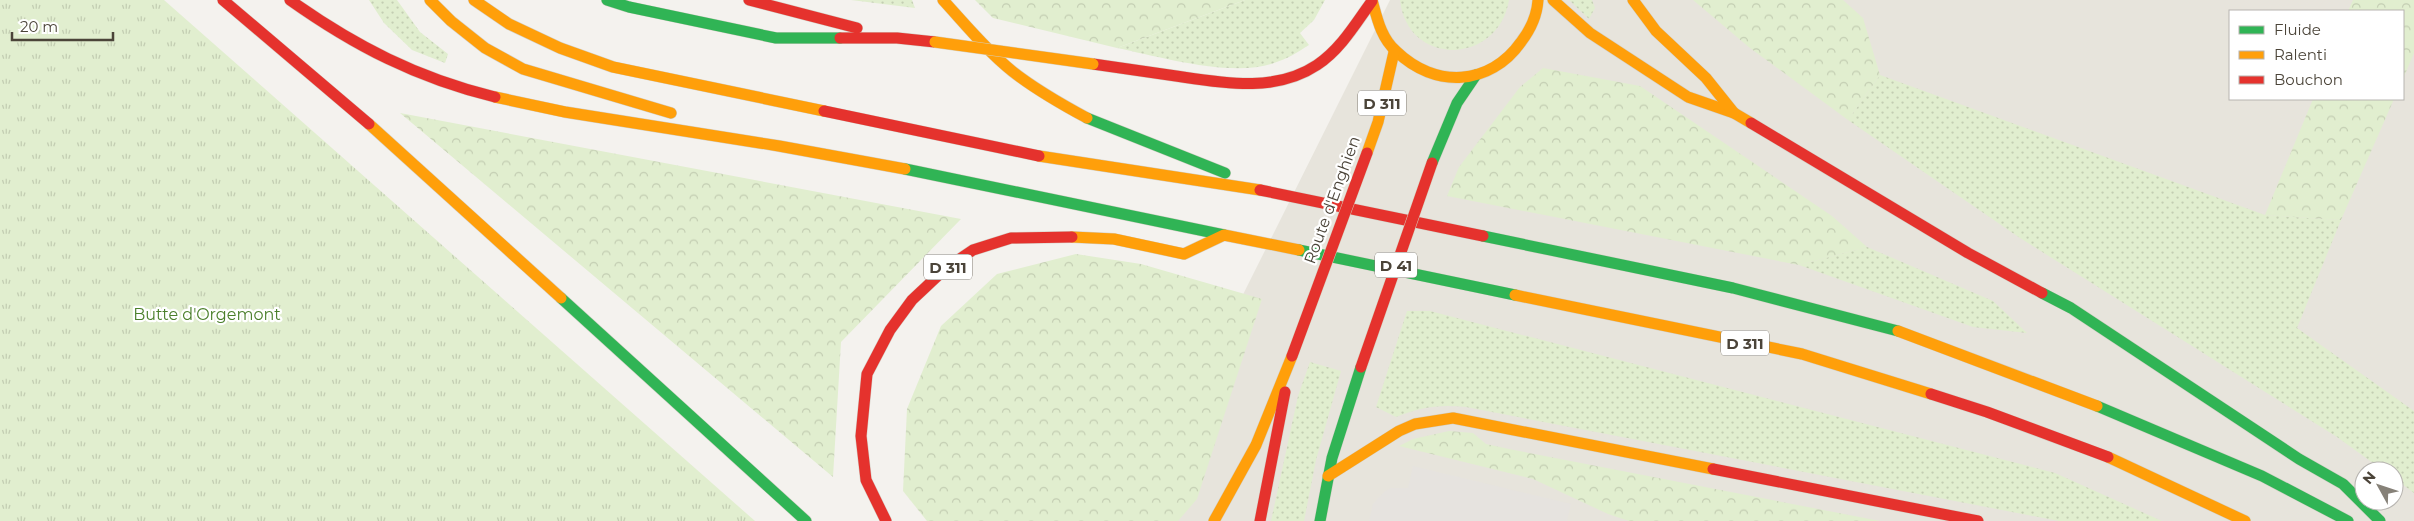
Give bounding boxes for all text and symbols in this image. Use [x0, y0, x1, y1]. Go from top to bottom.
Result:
scale bar [12, 10, 114, 42]
legend [2229, 10, 2404, 100]
text: 20 m [20, 17, 58, 36]
text: Fluide [2274, 20, 2321, 39]
text: Ralenti [2274, 45, 2327, 64]
text: Bouchon [2274, 70, 2343, 89]
road number: D 311 [1358, 90, 1406, 116]
street label: Route d'Enghien [1300, 134, 1364, 266]
road number: D 41 [1375, 252, 1417, 278]
road number: D 311 [924, 254, 972, 280]
park label: Butte d'Orgemont [133, 305, 281, 324]
road number: D 311 [1721, 330, 1769, 356]
north arrow [2354, 461, 2404, 511]
text: N [2359, 468, 2380, 488]

